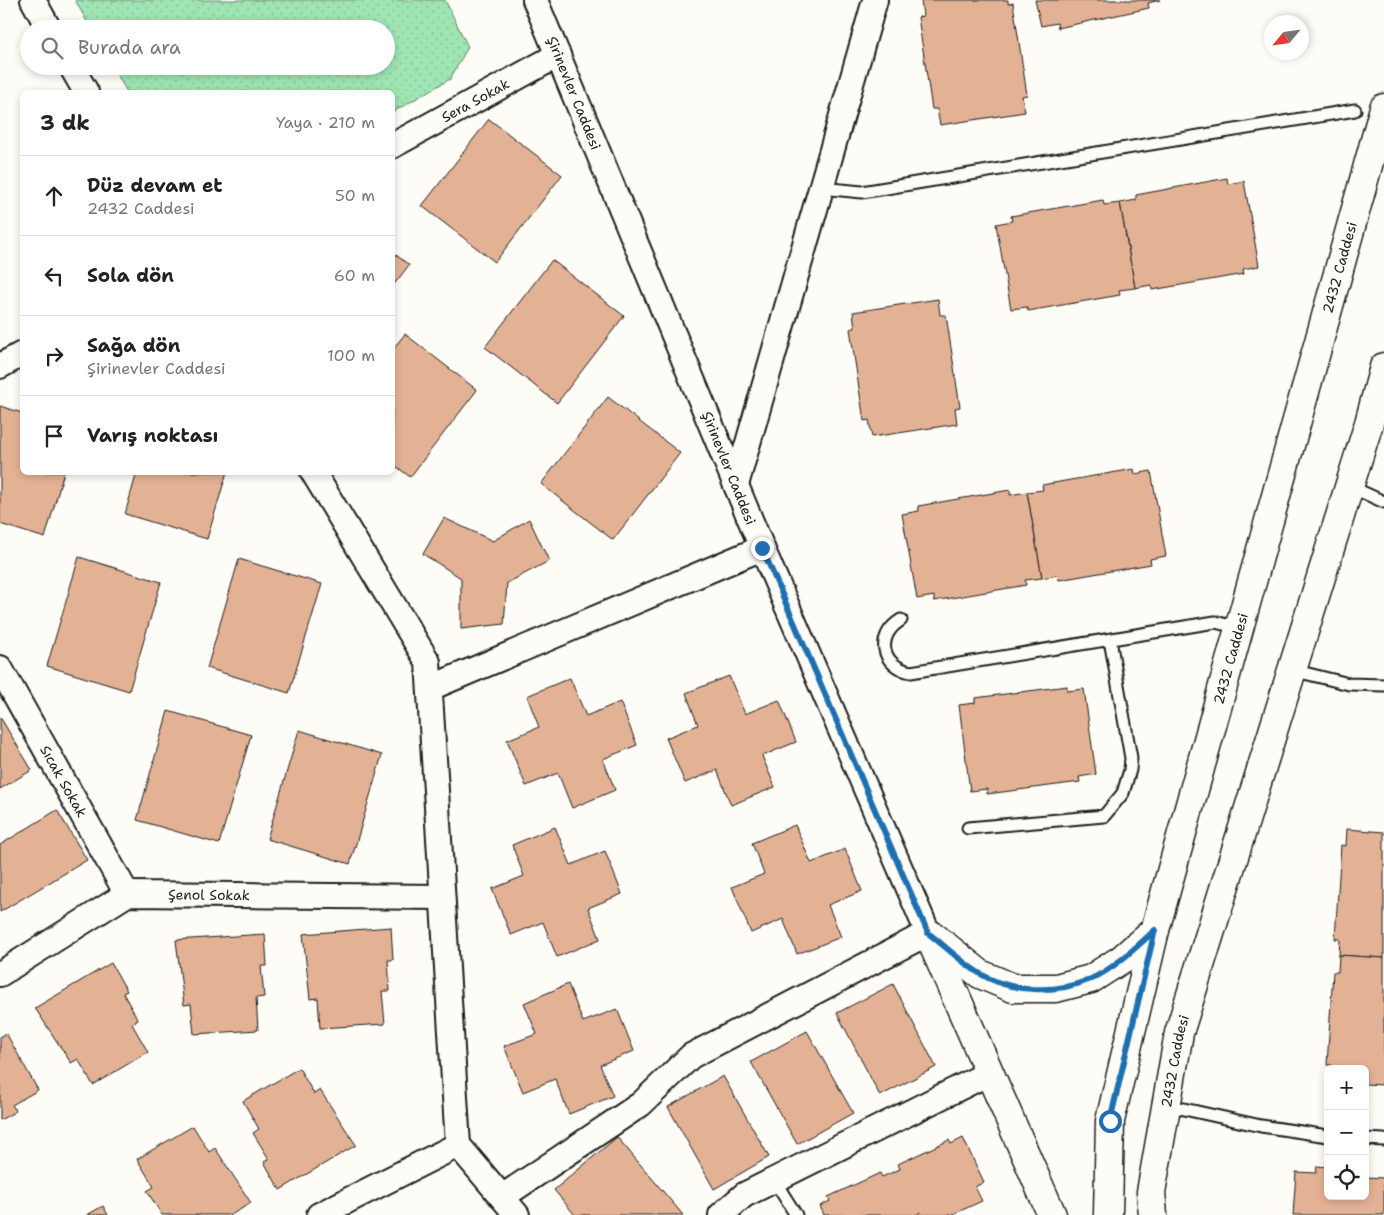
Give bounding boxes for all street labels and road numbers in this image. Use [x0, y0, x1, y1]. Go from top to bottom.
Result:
street label: Şirinevler Caddesi [543, 33, 605, 153]
street label: Sera Sokak [438, 74, 512, 126]
street label: 2432 Caddesi [1318, 220, 1361, 315]
street label: Şirinevler Caddesi [698, 408, 760, 528]
street label: 2432 Caddesi [1209, 611, 1252, 706]
street label: Sıcak Sokak [36, 742, 91, 821]
street label: Şenol Sokak [168, 885, 250, 904]
street label: 2432 Caddesi [1157, 1013, 1193, 1109]

